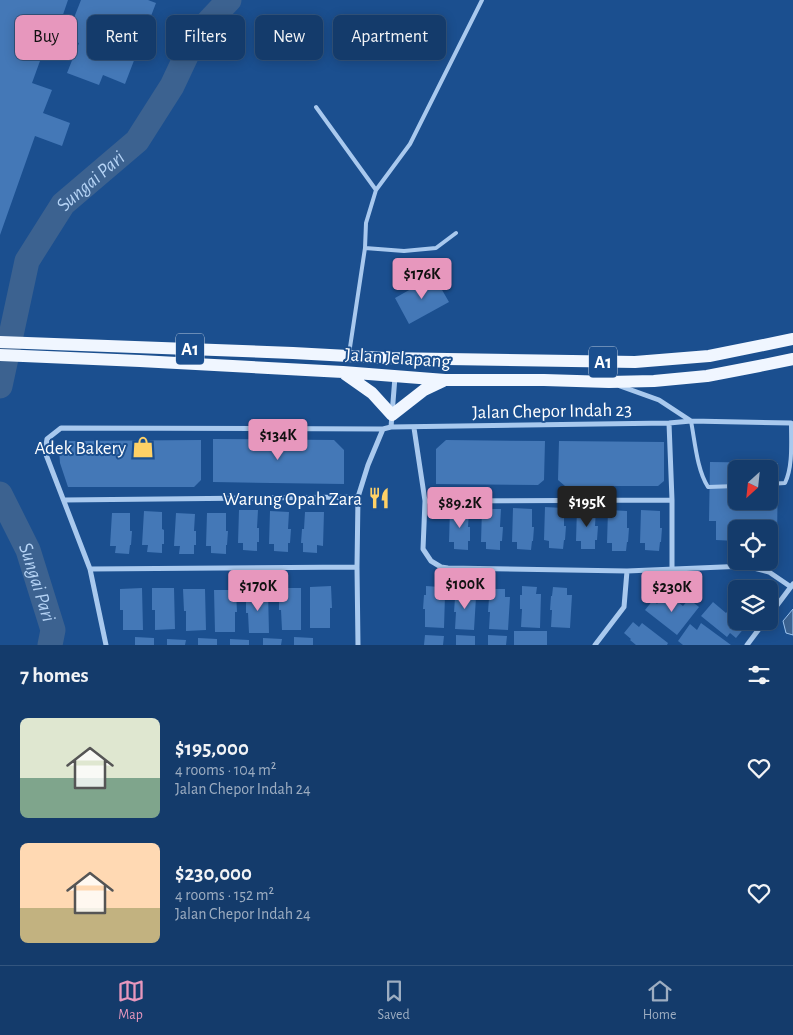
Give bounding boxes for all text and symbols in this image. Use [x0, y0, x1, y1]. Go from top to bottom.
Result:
chip: Buy [15, 15, 77, 60]
chip: Rent [87, 15, 156, 60]
chip: Filters [166, 15, 245, 60]
chip: New [255, 15, 323, 60]
chip: Apartment [333, 15, 446, 60]
water label: Sungai Pari [53, 148, 128, 214]
pin: $176K [387, 258, 457, 300]
text: $176K [404, 266, 440, 282]
road number: A1 [176, 334, 204, 364]
street label: Jalan Jelapang [345, 345, 452, 372]
road number: A1 [589, 347, 617, 378]
street label: Jalan Chepor Indah 23 [472, 401, 632, 422]
pin: $134K [243, 418, 313, 461]
text: $134K [259, 427, 297, 443]
shop icon: Adek Bakery [130, 434, 156, 460]
place label: Adek Bakery [34, 439, 126, 458]
north arrow [728, 460, 778, 510]
map controls [728, 460, 778, 630]
restaurant icon: Warung Opah Zara [366, 485, 392, 511]
pin: $89.2K [419, 486, 501, 529]
pin: $195K [552, 486, 622, 528]
place label: Warung Opah Zara [223, 490, 362, 509]
text: $195K [569, 494, 605, 510]
text: $89.2K [438, 495, 482, 511]
button: locate [728, 520, 778, 570]
water label: Sungai Pari [15, 539, 59, 624]
pin: $100K [430, 568, 500, 610]
pin: $170K [223, 570, 293, 612]
pin: $230K [637, 570, 707, 613]
text: $100K [446, 576, 484, 592]
text: $170K [239, 578, 277, 594]
text: $230K [652, 579, 692, 595]
button: layers [728, 580, 778, 630]
icon: filters [745, 661, 773, 689]
text: 7 homes [20, 665, 89, 686]
icon: home [60, 738, 120, 798]
text: $195,000 [175, 738, 249, 759]
icon: heart [745, 754, 773, 782]
text: 4 rooms · 104 m² [175, 762, 276, 778]
text: Jalan Chepor Indah 24 [175, 781, 311, 797]
icon: home [60, 863, 120, 923]
text: $230,000 [175, 863, 252, 884]
icon: heart [745, 879, 773, 907]
text: 4 rooms · 152 m² [175, 887, 274, 903]
text: Jalan Chepor Indah 24 [175, 906, 311, 922]
tab: Map [117, 977, 145, 1024]
tab: Saved [378, 977, 410, 1024]
tab: Home [643, 977, 676, 1024]

